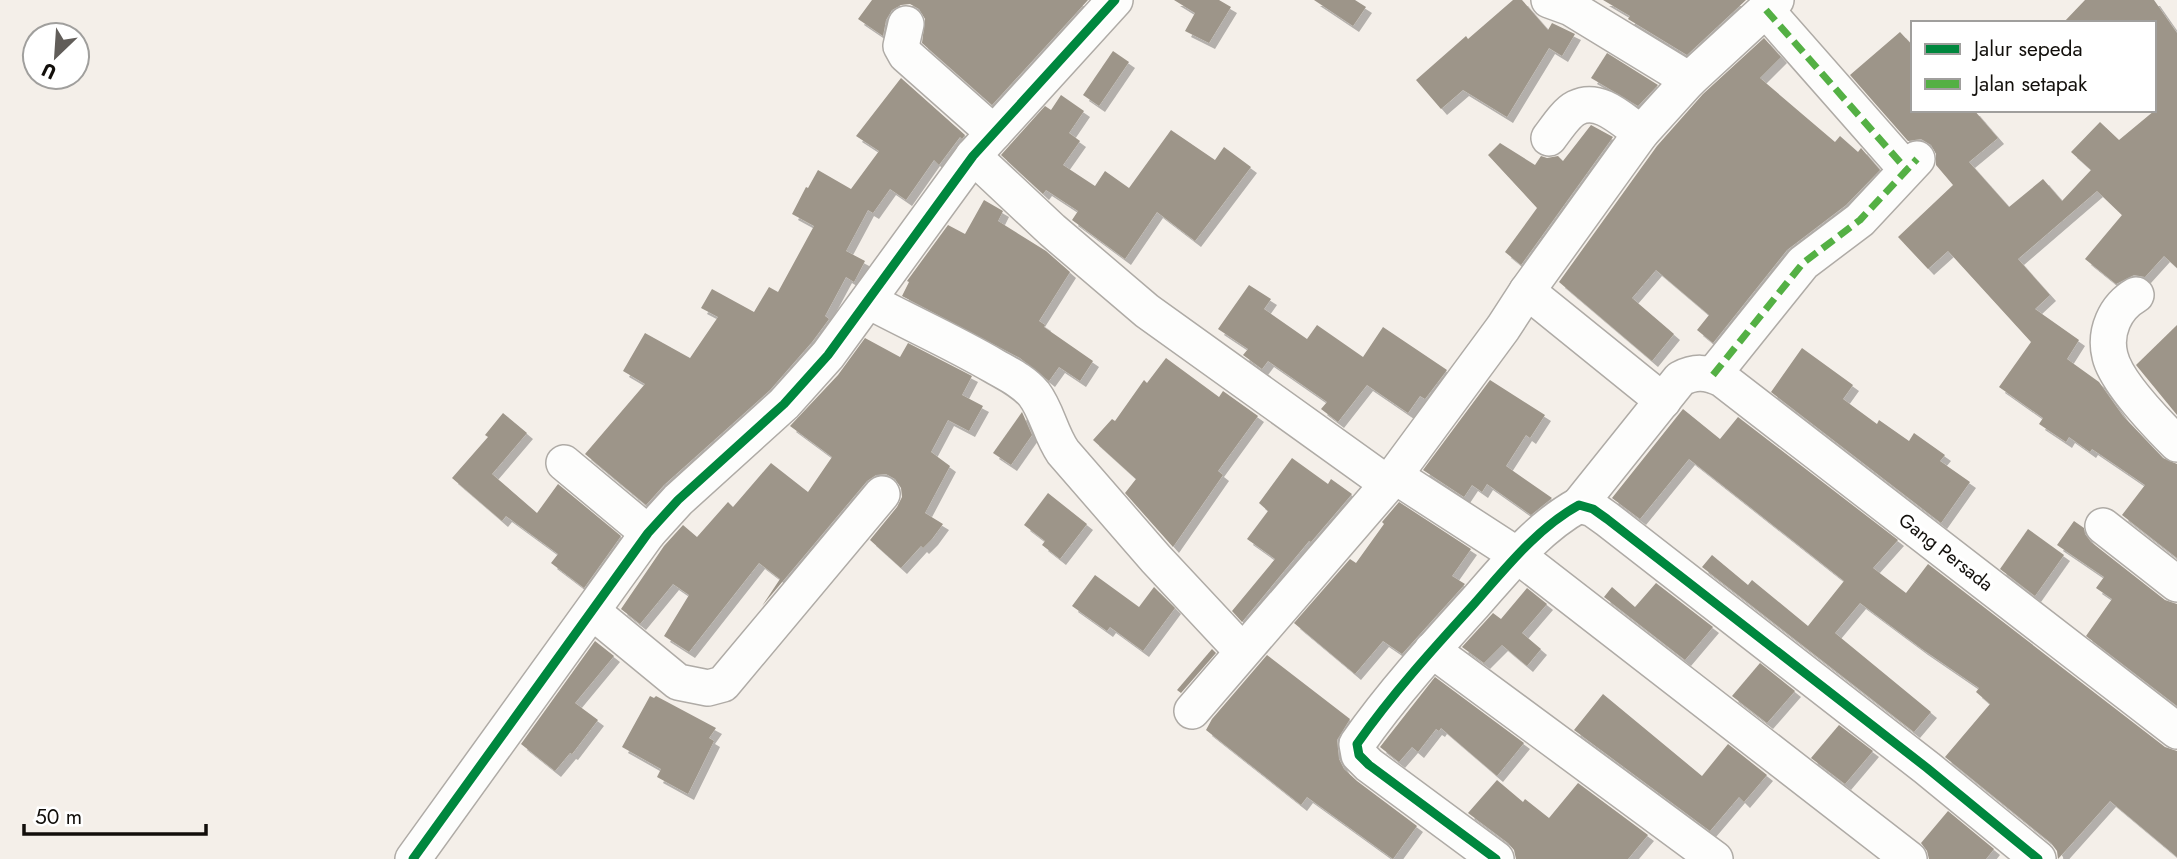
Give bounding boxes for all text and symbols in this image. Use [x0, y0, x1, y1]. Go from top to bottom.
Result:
north arrow [21, 21, 91, 91]
legend [1911, 21, 2156, 112]
text: Jalur sepeda [1971, 34, 2083, 64]
text: U [37, 56, 61, 86]
text: Jalan setapak [1971, 69, 2088, 99]
street label: Gang Persada [1893, 506, 1999, 598]
scale bar [24, 792, 206, 836]
text: 50 m [35, 802, 82, 832]

